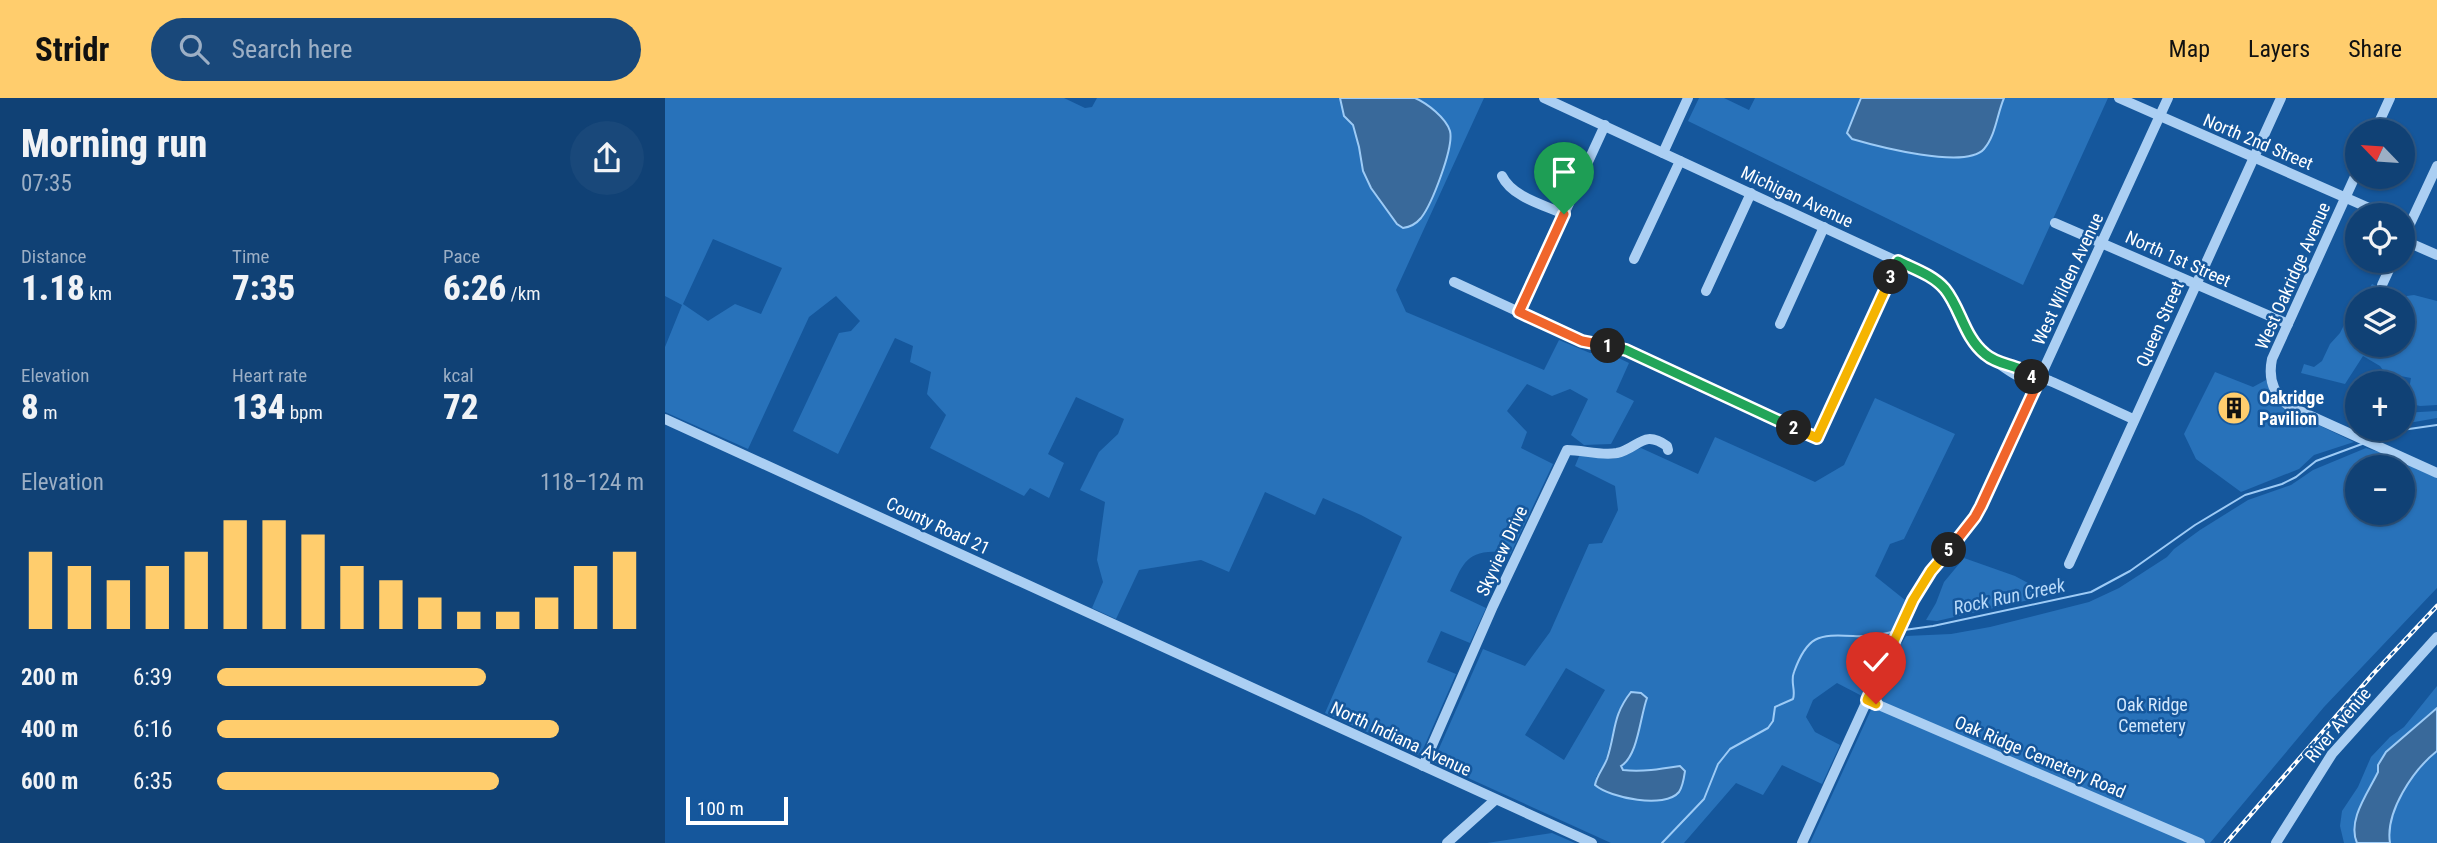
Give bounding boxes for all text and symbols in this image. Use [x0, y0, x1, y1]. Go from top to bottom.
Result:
search box [151, 18, 641, 81]
text: Stridr [35, 30, 109, 69]
icon: search [175, 30, 213, 68]
text: Search here [231, 34, 352, 64]
text: Map [2169, 35, 2210, 63]
text: Layers [2248, 35, 2310, 63]
text: Share [2348, 35, 2402, 63]
street label: North 2nd Street [2200, 109, 2316, 174]
north arrow [2345, 119, 2415, 189]
map controls [2345, 119, 2415, 525]
button: share [570, 121, 644, 195]
text: Morning run [21, 122, 207, 166]
pin [1534, 142, 1594, 214]
icon: arrive [1545, 153, 1583, 191]
street label: Michigan Avenue [1738, 161, 1857, 232]
text: 07:35 [21, 170, 72, 197]
street label: West Oakridge Avenue [2251, 199, 2334, 353]
button: locate [2345, 203, 2415, 273]
street label: West Wilden Avenue [2028, 209, 2107, 348]
street label: North 1st Street [2122, 226, 2234, 291]
text: Distance [21, 245, 86, 268]
text: Time [232, 245, 269, 268]
text: Pace [443, 245, 480, 268]
pin: 3 [1873, 260, 1909, 294]
text: 3 [1886, 265, 1895, 288]
text: 1.18 [21, 268, 85, 309]
text: 7:35 [232, 268, 295, 309]
text: 6:26 [443, 268, 506, 309]
street label: Queen Street [2131, 278, 2188, 370]
text: km [85, 282, 112, 305]
text: /km [506, 282, 541, 305]
button: layers [2345, 287, 2415, 357]
pin: 1 [1591, 328, 1625, 364]
text: 1 [1603, 334, 1612, 357]
pin: 4 [2015, 360, 2049, 394]
text: Elevation [21, 364, 89, 387]
text: Heart rate [232, 364, 307, 387]
text: kcal [443, 364, 474, 387]
text: 4 [2027, 365, 2036, 388]
button: + [2345, 371, 2415, 441]
text: 8 [21, 387, 39, 428]
text: 134 [232, 387, 285, 428]
text: 72 [443, 387, 479, 428]
place label: Oakridge Pavilion [2259, 387, 2324, 429]
building icon: Oakridge Pavilion [2215, 389, 2253, 427]
text: m [39, 401, 57, 424]
text: bpm [285, 401, 323, 424]
pin: 2 [1777, 410, 1811, 446]
text: 2 [1789, 416, 1798, 439]
button: − [2345, 455, 2415, 525]
text: Elevation [21, 469, 104, 496]
text: 118–124 m [540, 469, 644, 496]
street label: County Road 21 [883, 492, 993, 559]
street label: Skyview Drive [1472, 502, 1532, 599]
pin: 5 [1931, 532, 1967, 568]
text: 5 [1944, 538, 1953, 561]
water label: Rock Run Creek [1951, 573, 2068, 620]
pin [1846, 632, 1906, 704]
icon: check [1857, 643, 1895, 681]
text: 200 m [21, 664, 78, 691]
text: 6:39 [133, 664, 172, 691]
street label: River Avenue [2300, 683, 2375, 766]
park label: Oak Ridge Cemetery [2116, 694, 2188, 736]
street label: North Indiana Avenue [1328, 697, 1475, 780]
street label: Oak Ridge Cemetery Road [1952, 711, 2129, 802]
text: 400 m [21, 716, 78, 743]
text: 6:16 [133, 716, 172, 743]
text: 600 m [21, 768, 78, 795]
text: 6:35 [133, 768, 172, 795]
scale bar [686, 794, 787, 826]
text: 100 m [697, 797, 744, 820]

